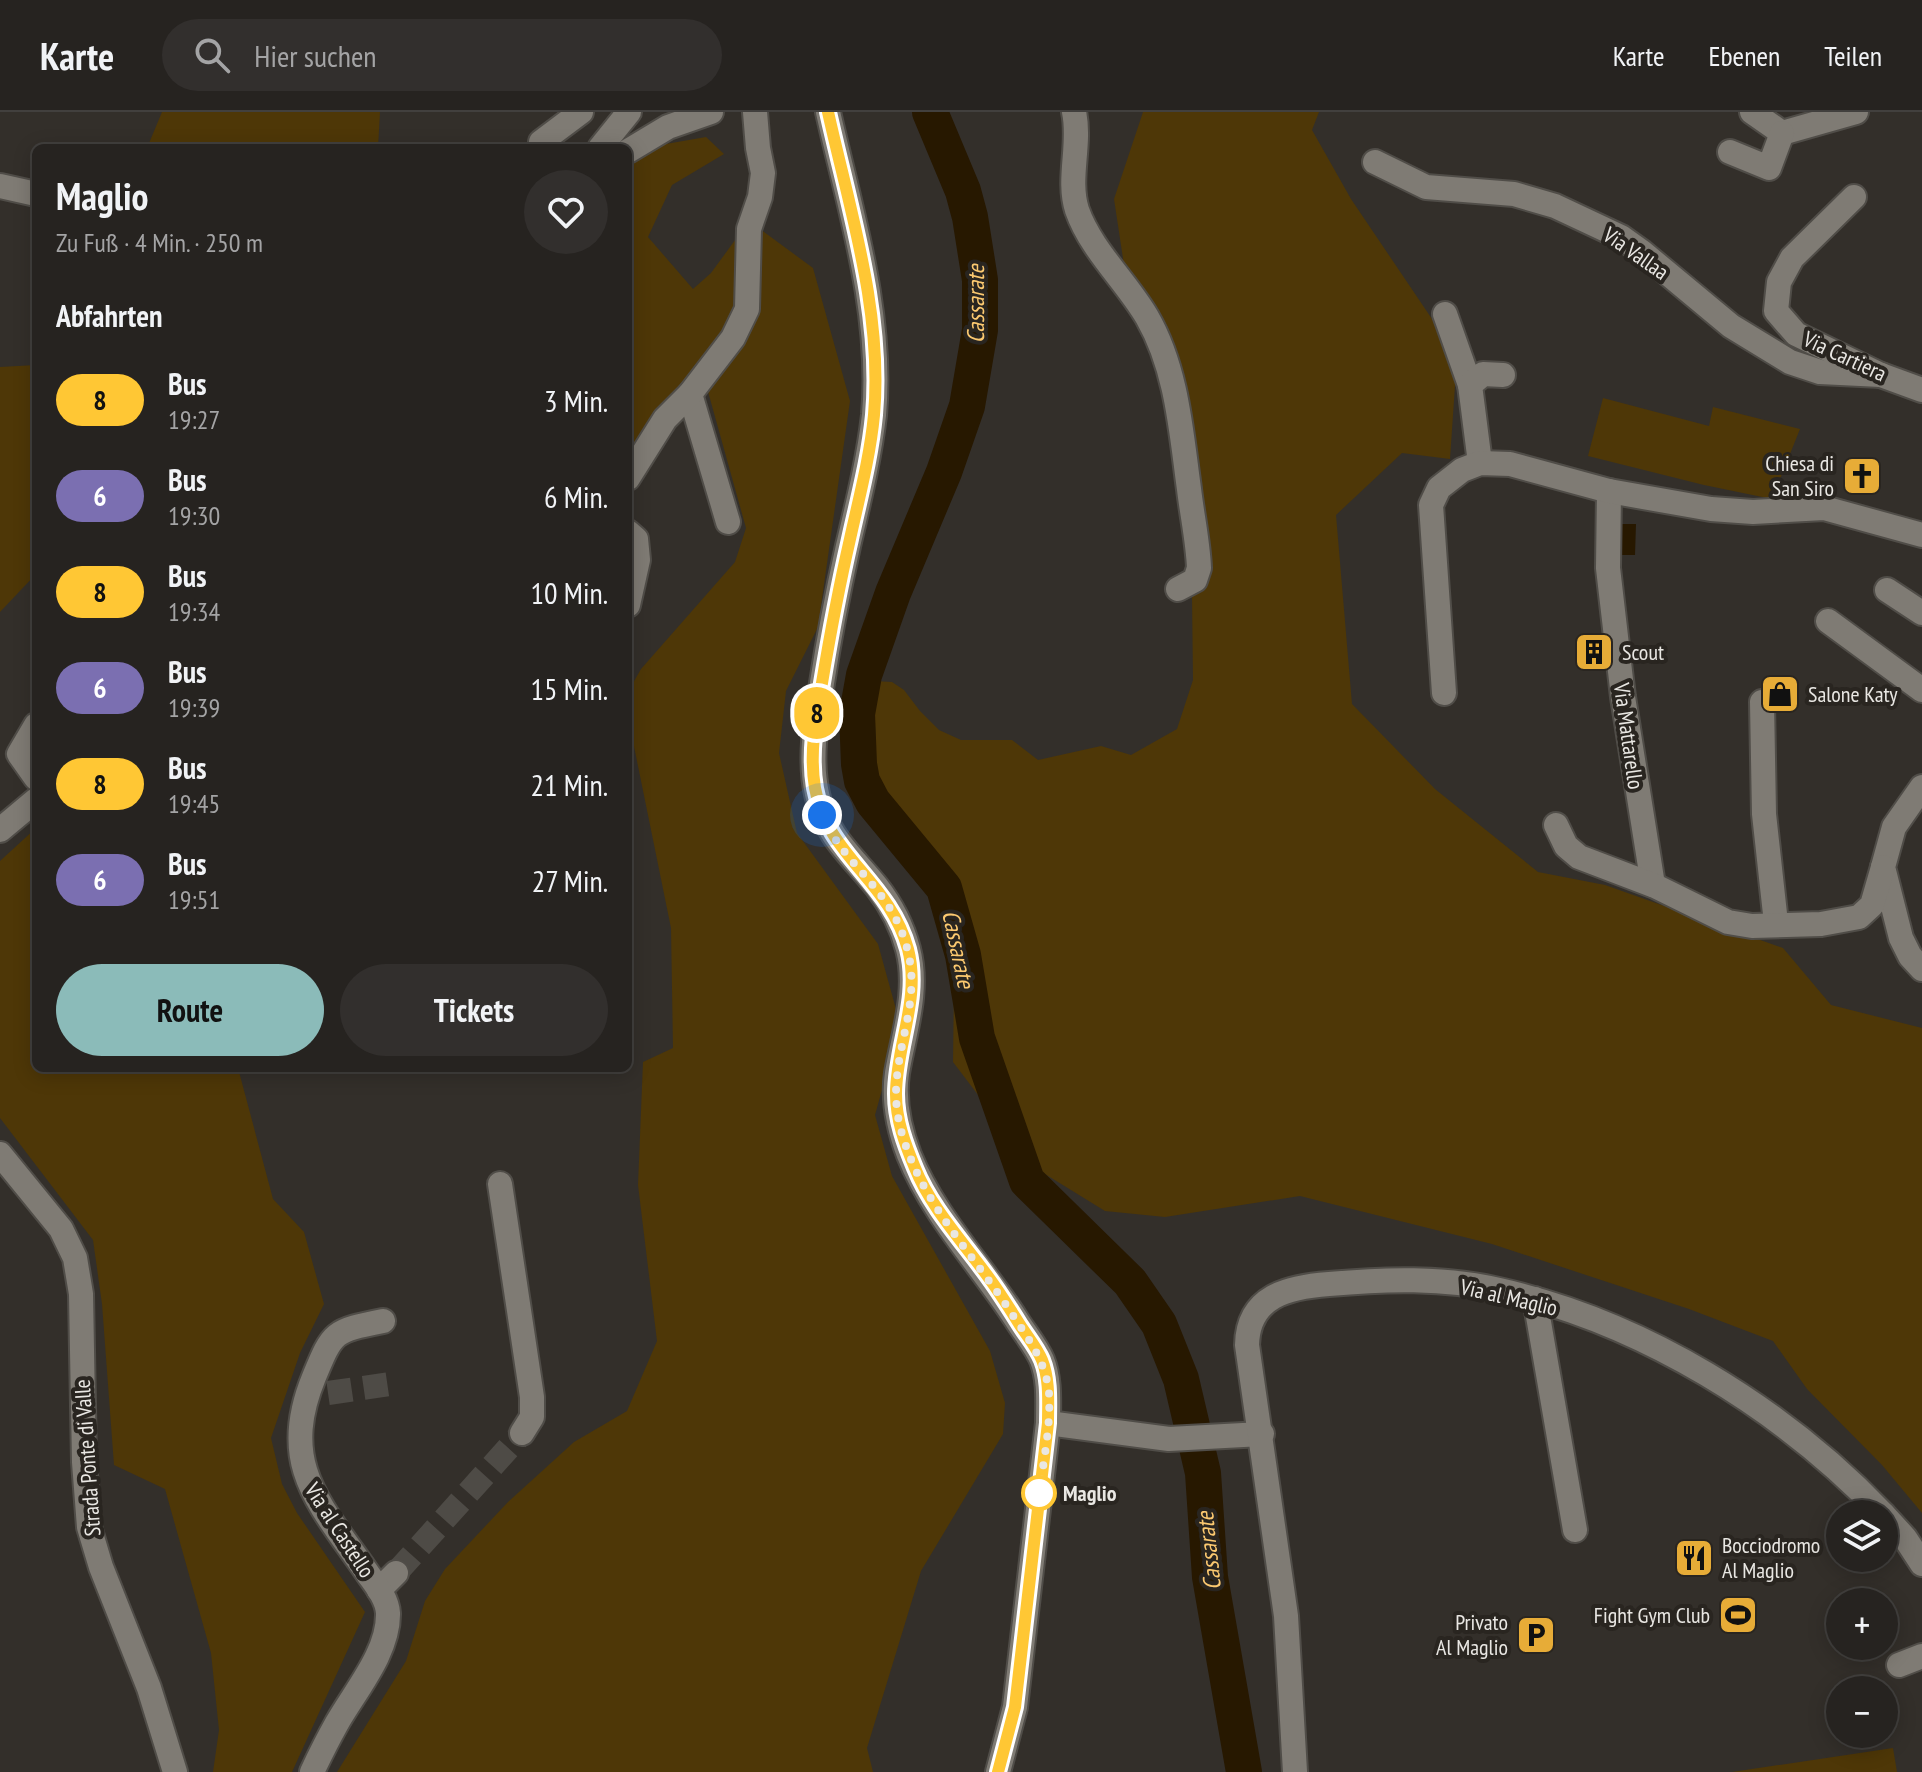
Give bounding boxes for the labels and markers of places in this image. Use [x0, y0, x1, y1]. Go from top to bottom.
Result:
place label: Chiesa di San Siro [1765, 449, 1834, 502]
church icon: Chiesa di San Siro [1841, 455, 1883, 497]
building icon: Scout [1573, 631, 1615, 673]
place label: Scout [1622, 638, 1664, 666]
shop icon: Salone Katy [1759, 673, 1801, 715]
place label: Salone Katy [1808, 680, 1898, 708]
marker: Maglio [1022, 1476, 1056, 1510]
place label: Maglio [1063, 1479, 1117, 1507]
place label: Bocciodromo Al Maglio [1722, 1531, 1820, 1584]
restaurant icon: Bocciodromo Al Maglio [1673, 1537, 1715, 1579]
sports icon: Fight Gym Club [1717, 1594, 1759, 1636]
place label: Fight Gym Club [1594, 1601, 1710, 1629]
place label: Privato Al Maglio [1436, 1608, 1508, 1661]
parking icon: Privato Al Maglio [1515, 1614, 1557, 1656]

